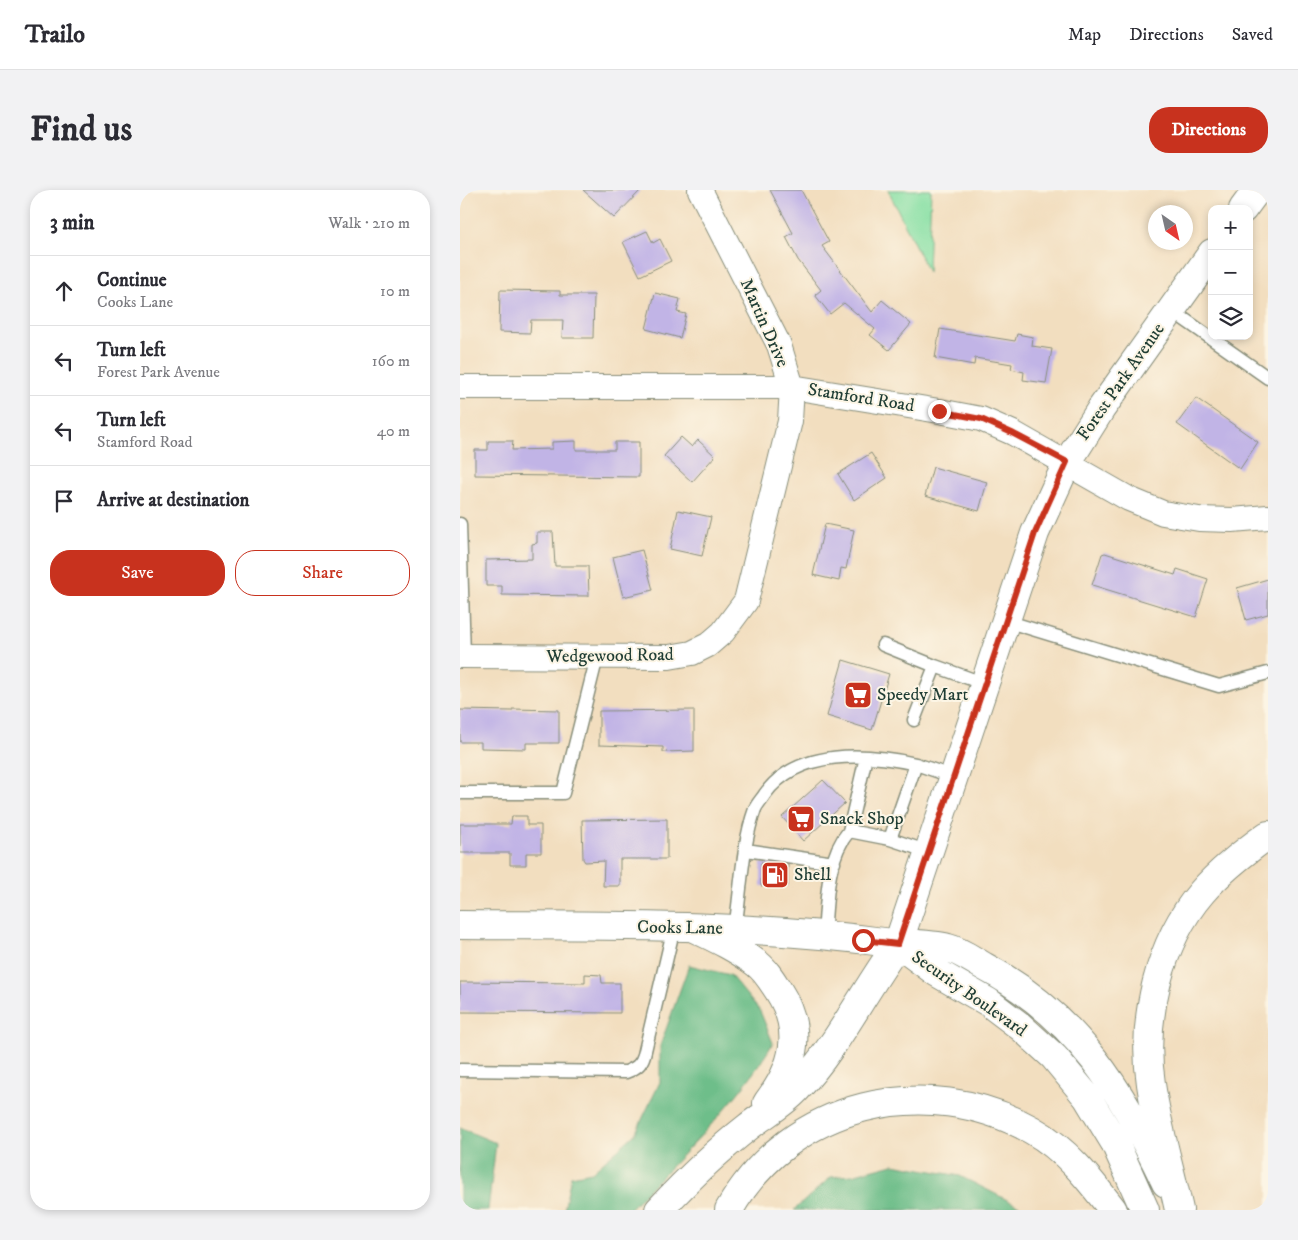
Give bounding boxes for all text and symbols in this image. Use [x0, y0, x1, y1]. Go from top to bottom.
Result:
text: Trailo [25, 20, 85, 50]
text: Map [1068, 24, 1101, 46]
text: Directions [1129, 24, 1204, 46]
text: Saved [1232, 24, 1273, 46]
button: Directions [1149, 107, 1268, 153]
text: Find us [30, 108, 132, 152]
north arrow [1148, 205, 1193, 250]
map controls [1208, 205, 1253, 340]
button: + [1208, 205, 1253, 250]
text: 3 min [50, 210, 95, 236]
text: Walk · 210 m [328, 213, 410, 233]
button: − [1208, 250, 1253, 295]
text: Continue [97, 269, 167, 292]
street label: Martin Drive [735, 275, 793, 371]
icon: ahead [50, 277, 78, 305]
text: 10 m [380, 281, 410, 301]
text: Cooks Lane [97, 292, 173, 312]
button: layers [1208, 295, 1253, 340]
street label: Forest Park Avenue [1072, 319, 1170, 445]
text: Turn left [97, 339, 166, 362]
icon: left [50, 347, 78, 375]
text: 160 m [372, 351, 410, 371]
text: Forest Park Avenue [97, 362, 220, 382]
street label: Stamford Road [806, 379, 916, 417]
route end [928, 400, 951, 423]
text: Turn left [97, 409, 166, 432]
icon: left [50, 417, 78, 445]
text: 40 m [377, 421, 410, 441]
text: Stamford Road [97, 432, 193, 452]
icon: arrive [50, 487, 78, 515]
text: Arrive at destination [97, 489, 249, 512]
button: Save [50, 550, 225, 596]
button: Share [235, 550, 410, 596]
street label: Wedgewood Road [545, 644, 674, 668]
supermarket icon: Speedy Mart [843, 680, 873, 710]
place label: Speedy Mart [877, 684, 968, 706]
supermarket icon: Snack Shop [786, 804, 816, 834]
place label: Snack Shop [820, 808, 904, 830]
fuel station icon: Shell [760, 860, 790, 890]
place label: Shell [794, 864, 832, 886]
street label: Cooks Lane [637, 916, 723, 940]
route start [852, 929, 875, 952]
street label: Security Boulevard [907, 946, 1031, 1042]

